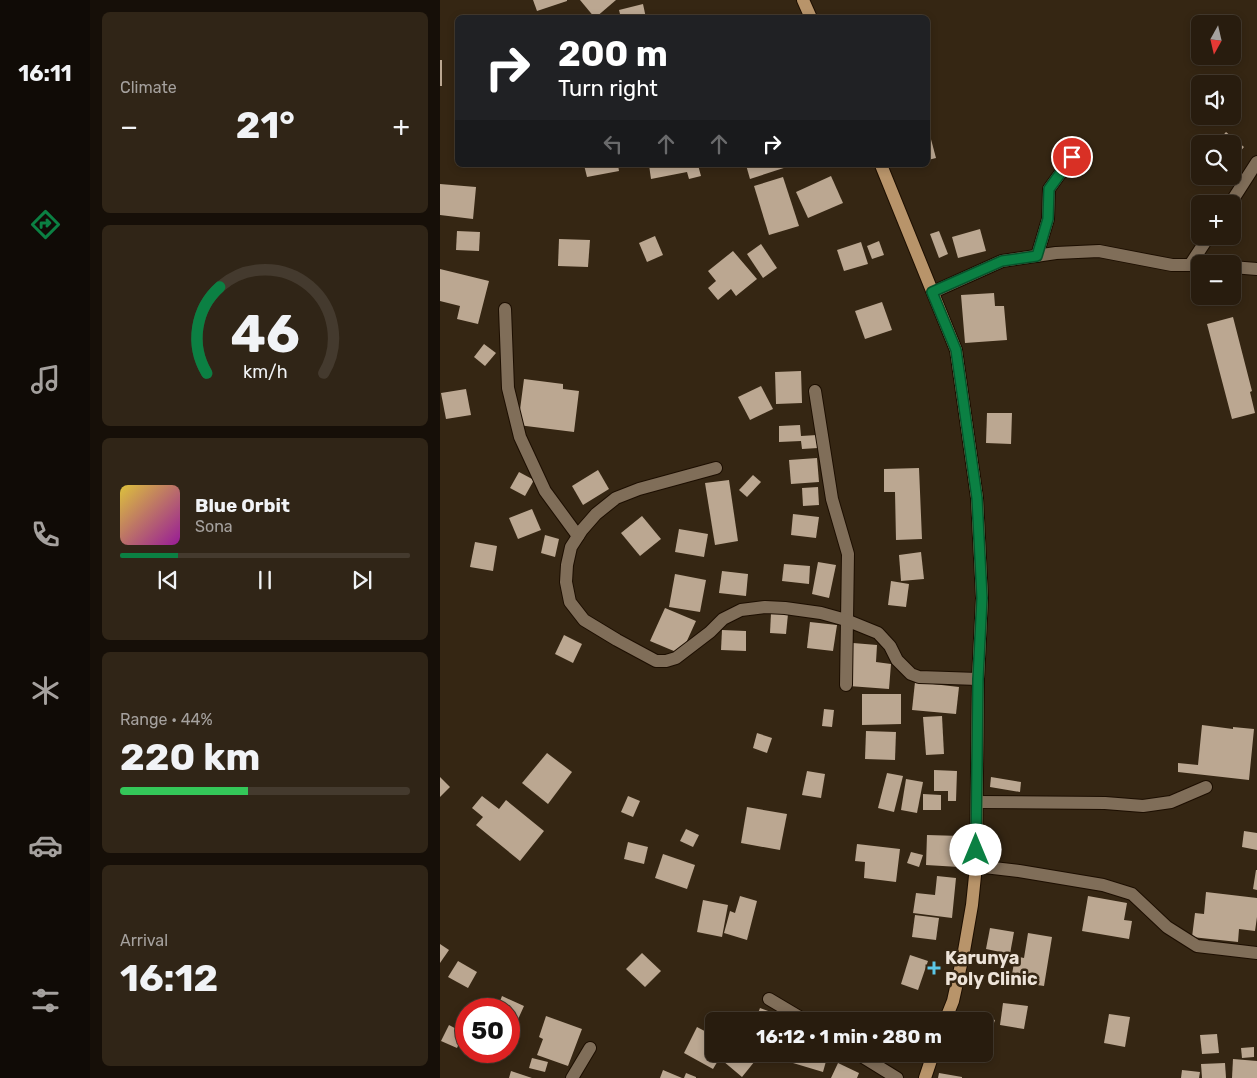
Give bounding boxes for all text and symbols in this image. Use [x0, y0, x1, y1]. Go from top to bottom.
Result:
north arrow [1191, 15, 1241, 65]
map controls [1191, 15, 1241, 305]
text: 200 m [558, 33, 668, 75]
icon: right [475, 35, 540, 100]
text: 16:11 [18, 60, 72, 87]
text: Turn right [558, 75, 658, 102]
button: sound [1191, 75, 1241, 125]
text: Climate [120, 78, 177, 97]
text: 21° [236, 102, 295, 148]
text: − [120, 110, 138, 143]
text: + [393, 110, 410, 143]
icon: left [599, 130, 627, 158]
icon: ahead [652, 130, 680, 158]
icon: ahead [705, 130, 733, 158]
icon: right [758, 130, 786, 158]
button: search [1191, 135, 1241, 185]
pin [1051, 136, 1093, 178]
icon: arrive [1058, 143, 1086, 171]
button: + [1191, 195, 1241, 245]
icon: directions [28, 207, 63, 242]
button: − [1191, 255, 1241, 305]
text: 46 [230, 303, 300, 365]
text: km/h [243, 361, 287, 382]
icon: music [28, 362, 63, 397]
text: Blue Orbit [195, 494, 290, 517]
icon: phone [28, 517, 63, 552]
text: Sona [195, 517, 233, 536]
icon: previous [154, 566, 182, 594]
icon: pause [251, 566, 279, 594]
icon: next [348, 566, 376, 594]
icon: climate [28, 673, 63, 708]
text: Range · 44% [120, 710, 213, 729]
text: 220 km [120, 734, 260, 780]
position arrow [949, 823, 1001, 875]
icon: car [28, 828, 63, 863]
text: Arrival [120, 931, 168, 950]
place label: Karunya Poly Clinic [945, 947, 1038, 990]
text: 16:12 [120, 955, 218, 1001]
marker: Karunya Poly Clinic [927, 961, 941, 975]
icon: filters [28, 983, 63, 1018]
speed limit sign: 50 [455, 998, 520, 1063]
text: 16:12 · 1 min · 280 m [756, 1025, 942, 1048]

